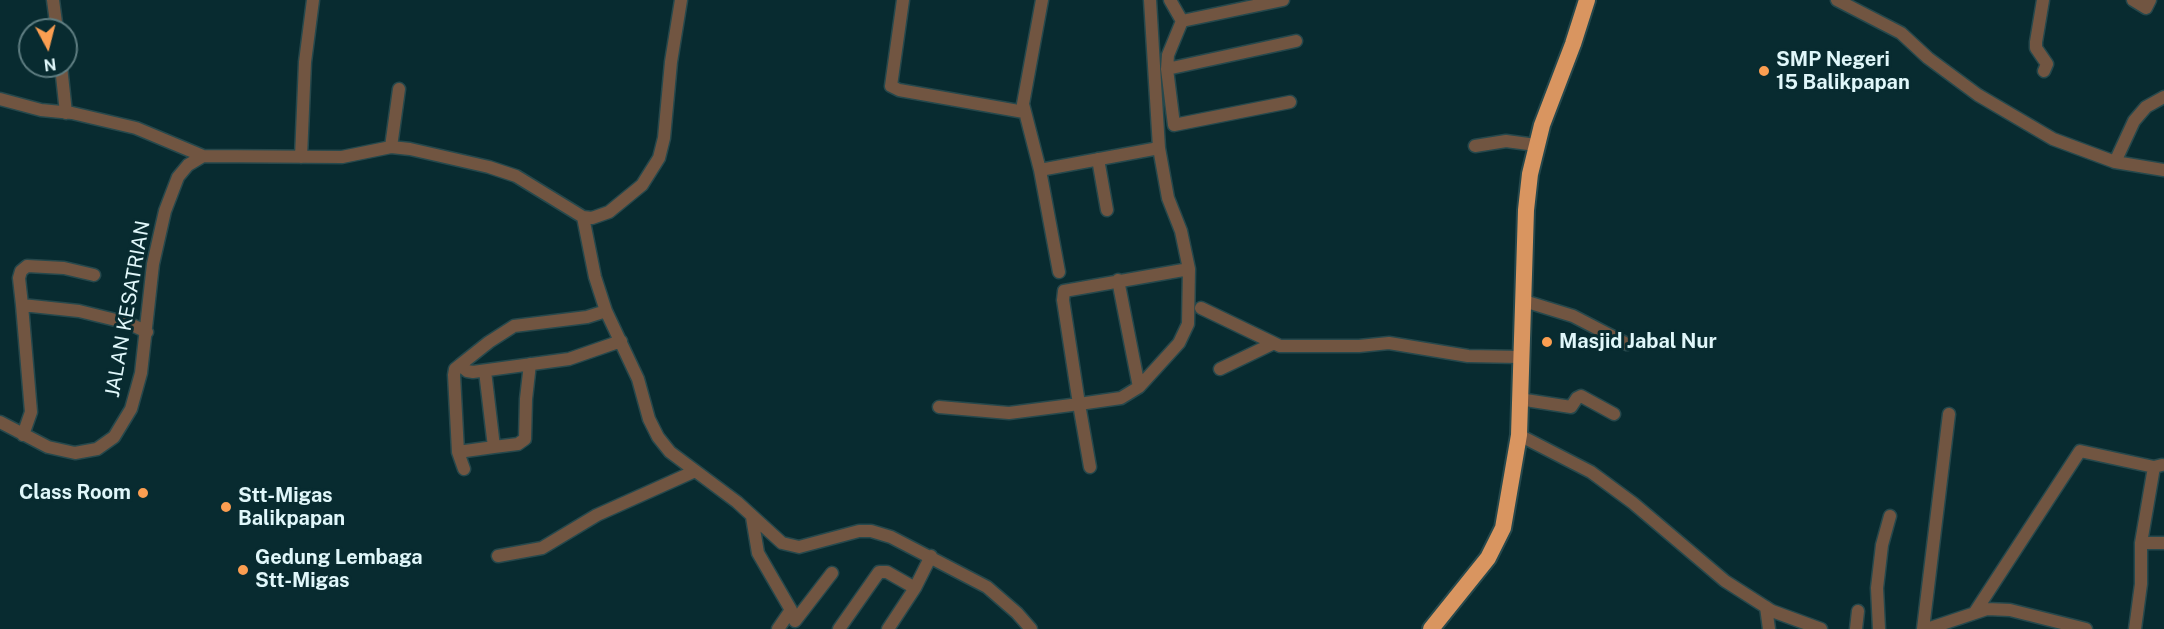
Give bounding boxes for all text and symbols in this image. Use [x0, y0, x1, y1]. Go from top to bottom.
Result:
north arrow [18, 18, 78, 78]
place label: SMP Negeri 15 Balikpapan [1776, 48, 1910, 95]
text: N [43, 54, 57, 75]
marker: SMP Negeri 15 Balikpapan [1757, 64, 1771, 78]
street label: JALAN KESATRIAN [101, 219, 155, 399]
place label: Masjid Jabal Nur [1559, 330, 1717, 354]
marker: Masjid Jabal Nur [1540, 335, 1554, 349]
place label: Class Room [19, 481, 131, 505]
place label: Stt-Migas Balikpapan [238, 484, 345, 531]
marker: Class Room [136, 486, 150, 500]
marker: Stt-Migas Balikpapan [219, 500, 233, 514]
place label: Gedung Lembaga Stt-Migas [255, 546, 423, 593]
marker: Gedung Lembaga Stt-Migas [236, 563, 250, 577]

